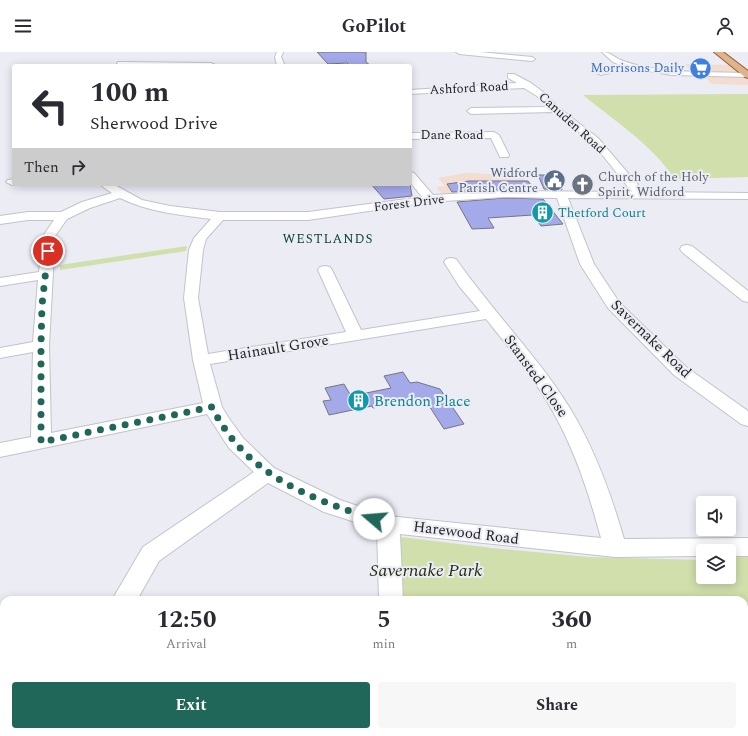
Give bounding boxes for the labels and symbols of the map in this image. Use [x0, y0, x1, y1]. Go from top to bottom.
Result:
supermarket icon: Morrisons Daily [687, 55, 713, 81]
place label: Morrisons Daily [590, 58, 685, 78]
street label: Ashford Road [429, 76, 509, 100]
street label: Canuden Road [534, 87, 610, 159]
street label: Dane Road [421, 125, 483, 145]
place label: Widford Parish Centre [458, 163, 538, 198]
public building icon: Widford Parish Centre [541, 167, 567, 193]
place label: Church of the Holy Spirit, Widford [598, 167, 709, 202]
church icon: Church of the Holy Spirit, Widford [569, 171, 595, 197]
street label: Forest Drive [372, 189, 446, 217]
building icon: Thetford Court [529, 200, 555, 226]
place label: Thetford Court [558, 203, 646, 223]
district label: WESTLANDS [283, 229, 373, 249]
pin [31, 234, 65, 268]
street label: Savernake Road [605, 294, 697, 384]
street label: Hainault Grove [226, 329, 330, 367]
street label: Stansted Close [498, 330, 574, 422]
building icon: Brendon Place [346, 388, 372, 414]
place label: Brendon Place [374, 390, 471, 413]
position arrow [353, 498, 395, 540]
street label: Harewood Road [412, 515, 520, 551]
park label: Savernake Park [370, 557, 483, 584]

